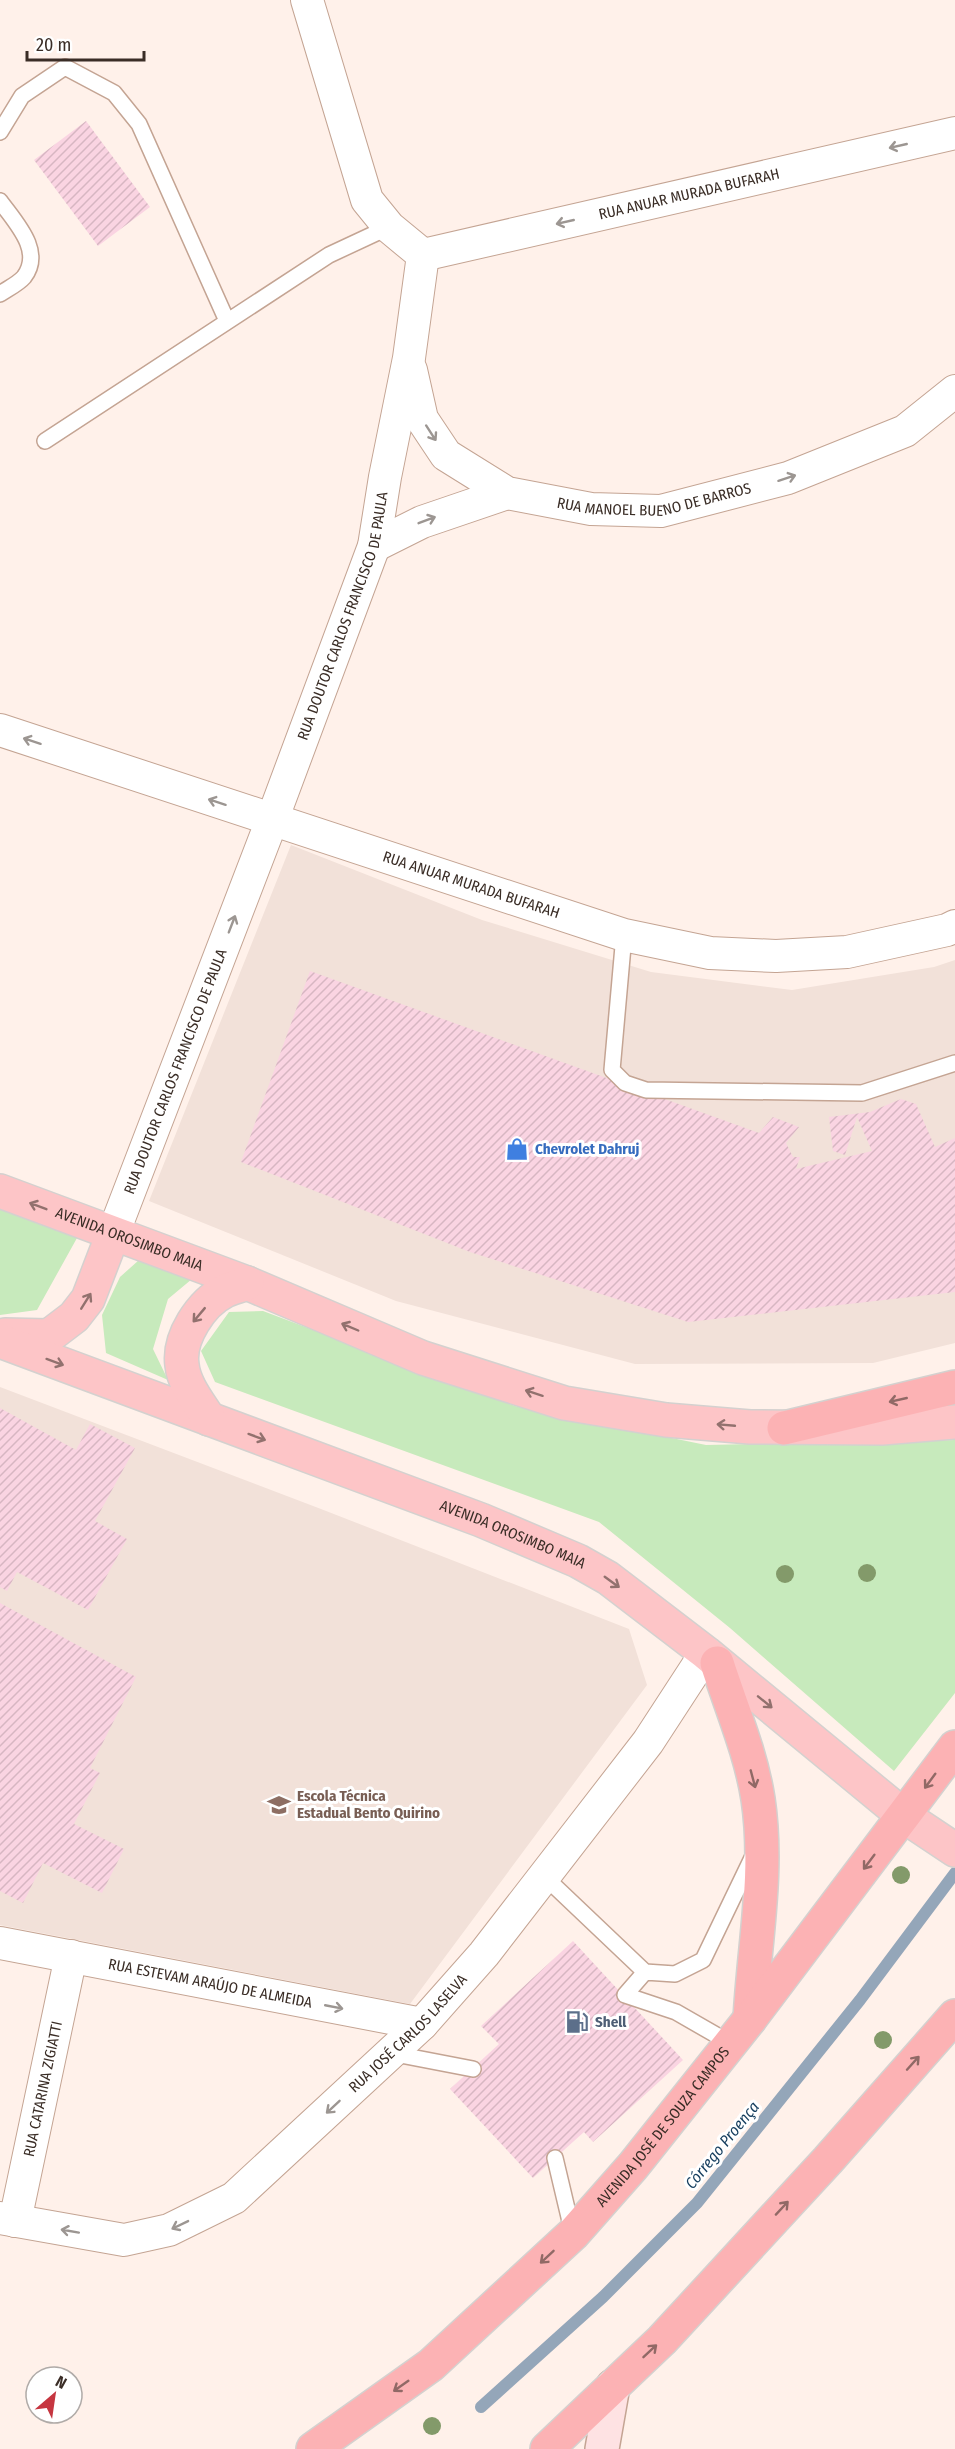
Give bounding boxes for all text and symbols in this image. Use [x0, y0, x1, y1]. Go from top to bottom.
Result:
scale bar [27, 24, 144, 62]
text: 20 m [36, 34, 71, 56]
one-way arrow [889, 140, 908, 152]
street label: RUA ANUAR MURADA BUFARAH [597, 165, 781, 223]
one-way arrow [555, 217, 574, 229]
one-way arrow [426, 424, 438, 441]
one-way arrow [777, 471, 796, 482]
street label: RUA MANOEL BUENO DE BARROS [556, 479, 753, 520]
street label: RUA DOUTOR CARLOS FRANCISCO DE PAULA [294, 490, 392, 743]
one-way arrow [417, 514, 436, 525]
one-way arrow [23, 735, 42, 746]
one-way arrow [208, 796, 227, 807]
street label: RUA ANUAR MURADA BUFARAH [381, 847, 562, 922]
one-way arrow [227, 916, 238, 934]
street label: RUA DOUTOR CARLOS FRANCISCO DE PAULA [120, 946, 231, 1197]
shop icon: Chevrolet Dahruj [504, 1136, 530, 1162]
place label: Chevrolet Dahruj [535, 1140, 640, 1158]
one-way arrow [30, 1199, 48, 1210]
street label: AVENIDA OROSIMBO MAIA [53, 1204, 206, 1275]
one-way arrow [80, 1293, 92, 1310]
one-way arrow [192, 1307, 206, 1322]
one-way arrow [342, 1321, 360, 1332]
one-way arrow [45, 1357, 64, 1368]
one-way arrow [525, 1387, 544, 1398]
one-way arrow [889, 1395, 908, 1406]
one-way arrow [716, 1419, 736, 1430]
one-way arrow [247, 1432, 266, 1443]
street label: AVENIDA OROSIMBO MAIA [437, 1496, 589, 1573]
one-way arrow [604, 1576, 620, 1588]
one-way arrow [757, 1696, 773, 1709]
one-way arrow [747, 1769, 759, 1788]
one-way arrow [923, 1773, 936, 1789]
place label: Escola Técnica Estadual Bento Quirino [297, 1787, 440, 1822]
school or university icon: Escola Técnica Estadual Bento Quirino [266, 1792, 292, 1818]
one-way arrow [862, 1854, 875, 1870]
street label: RUA ESTEVAM ARAÚJO DE ALMEIDA [107, 1955, 314, 2012]
street label: RUA JOSÉ CARLOS LASELVA [345, 1971, 471, 2096]
one-way arrow [324, 2002, 344, 2013]
fuel station icon: Shell [564, 2009, 590, 2035]
place label: Shell [595, 2013, 627, 2031]
street label: RUA CATARINA ZIGIATTI [20, 2019, 66, 2158]
street label: AVENIDA JOSÉ DE SOUZA CAMPOS [592, 2043, 733, 2210]
one-way arrow [906, 2056, 920, 2071]
water label: Córrego Proença [681, 2097, 763, 2193]
one-way arrow [325, 2099, 340, 2114]
one-way arrow [775, 2200, 789, 2215]
one-way arrow [171, 2219, 189, 2231]
one-way arrow [60, 2225, 80, 2236]
one-way arrow [540, 2250, 555, 2264]
one-way arrow [642, 2344, 657, 2358]
north arrow [24, 2365, 84, 2425]
text: N [52, 2372, 70, 2393]
one-way arrow [394, 2380, 410, 2392]

